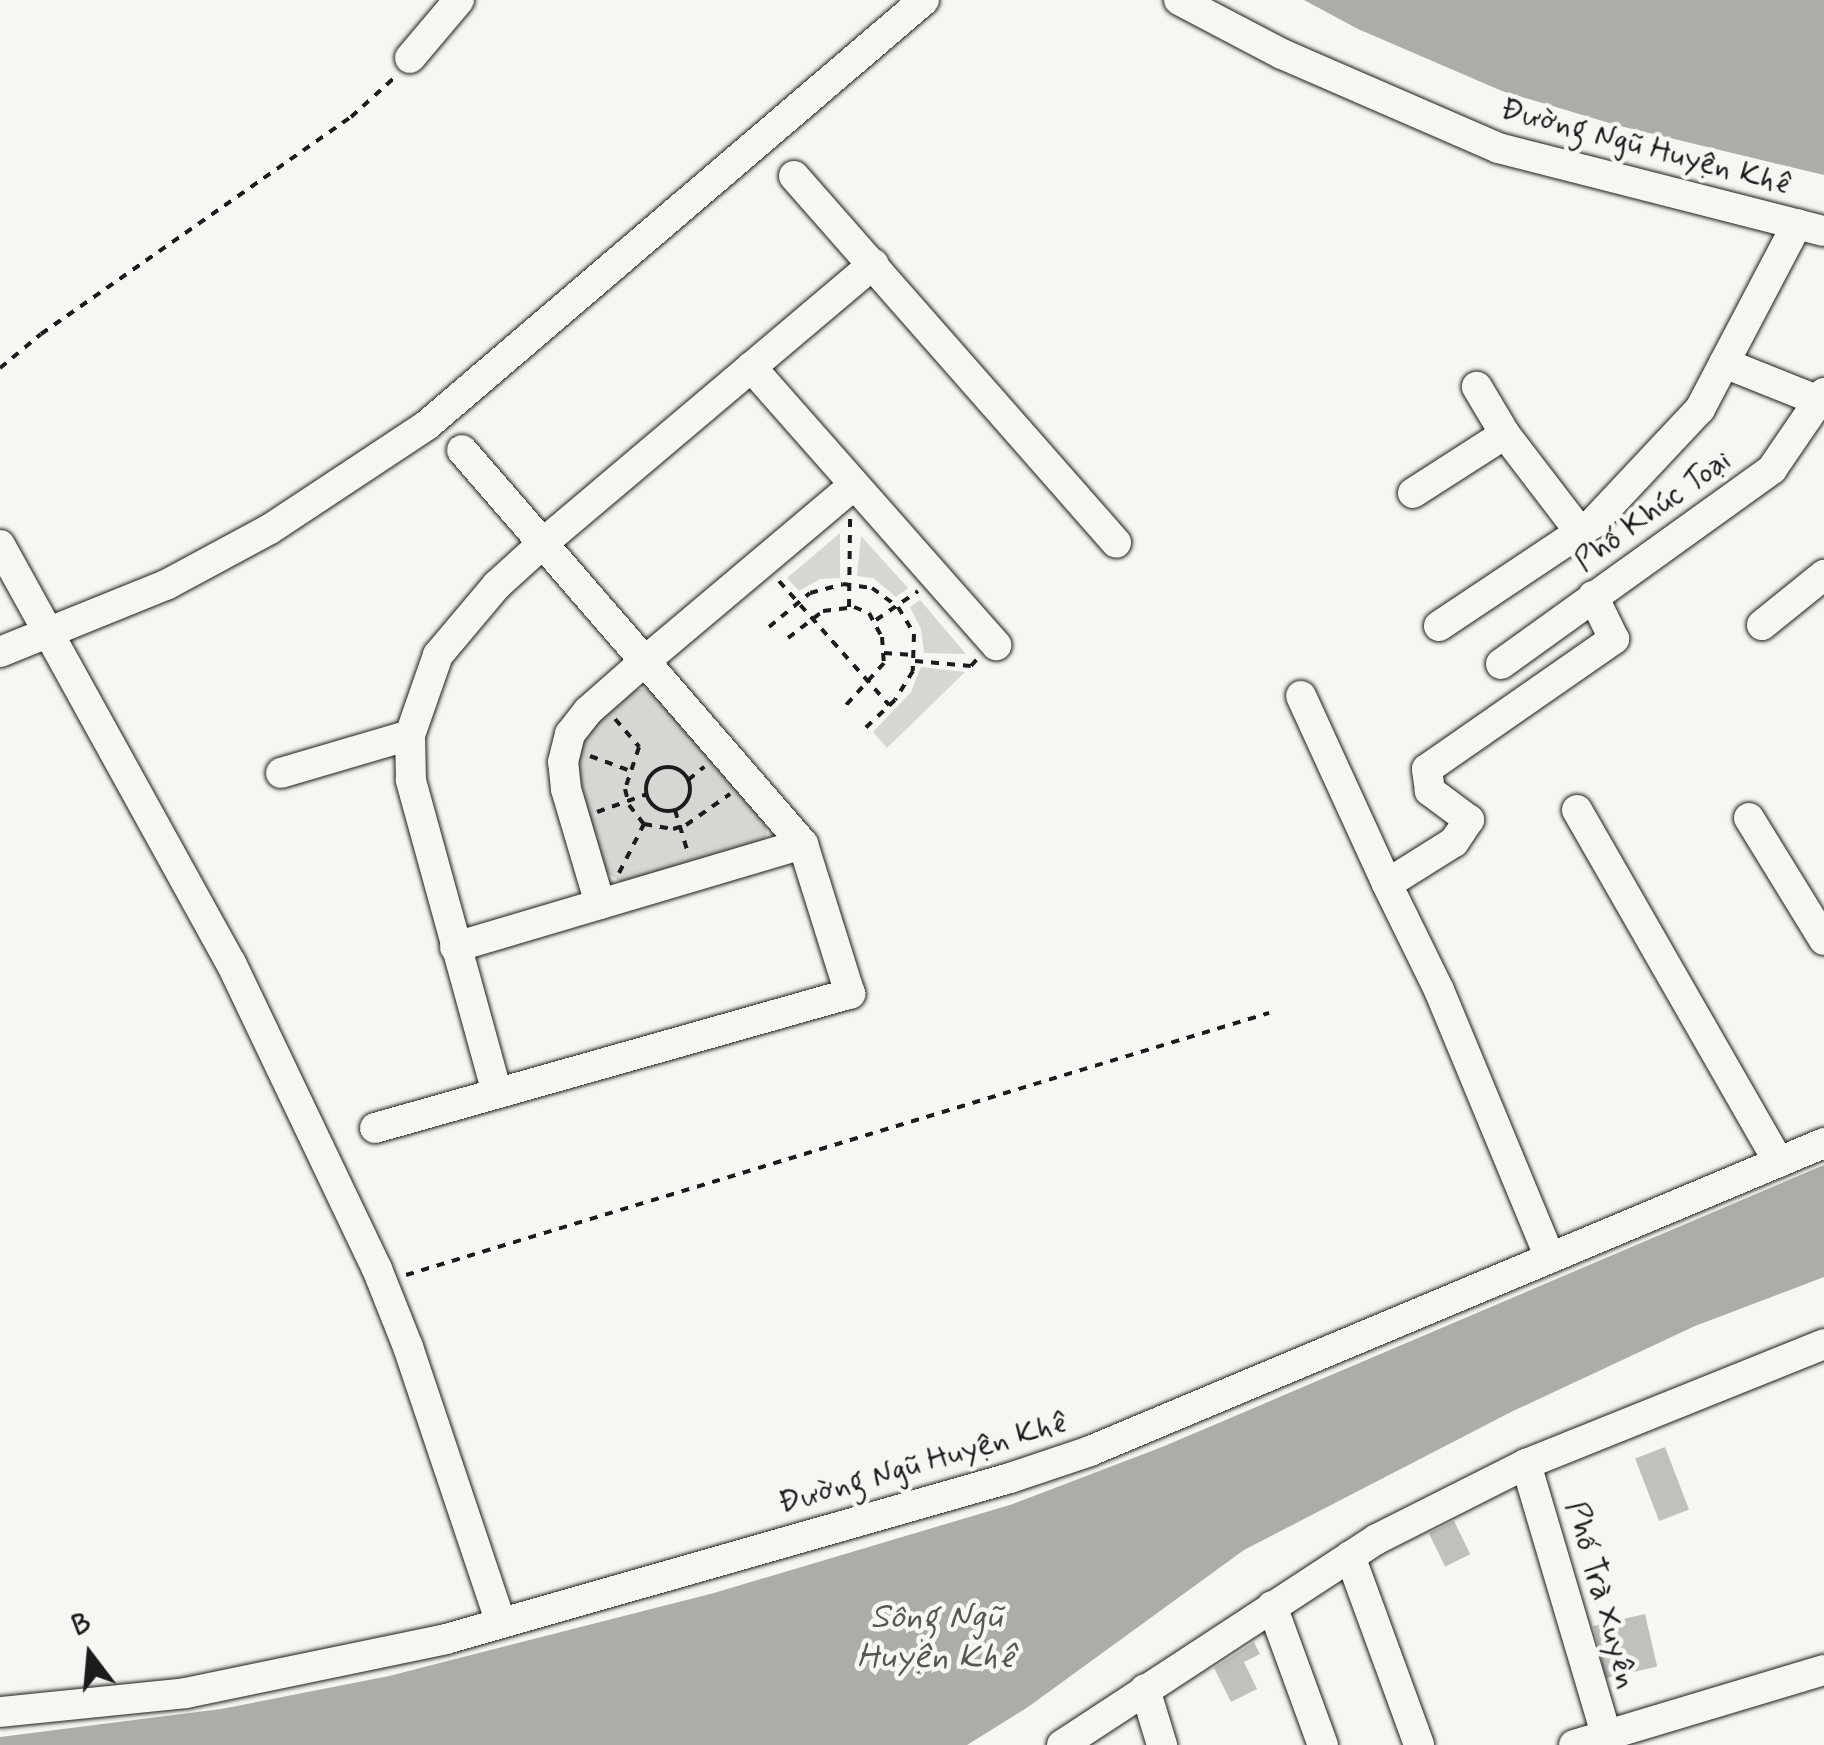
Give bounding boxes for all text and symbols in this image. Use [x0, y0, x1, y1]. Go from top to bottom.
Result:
street label: Đường Ngũ Huyện Khê [1494, 89, 1798, 205]
street label: Phố Khúc Toại [1567, 441, 1739, 581]
street label: Đường Ngũ Huyện Khê [772, 1403, 1074, 1523]
street label: Phố Trà Xuyên [1556, 1497, 1646, 1693]
water label: Sông Ngũ Huyện Khê [855, 1596, 1017, 1678]
north arrow [40, 1605, 140, 1705]
text: B [68, 1605, 95, 1646]

